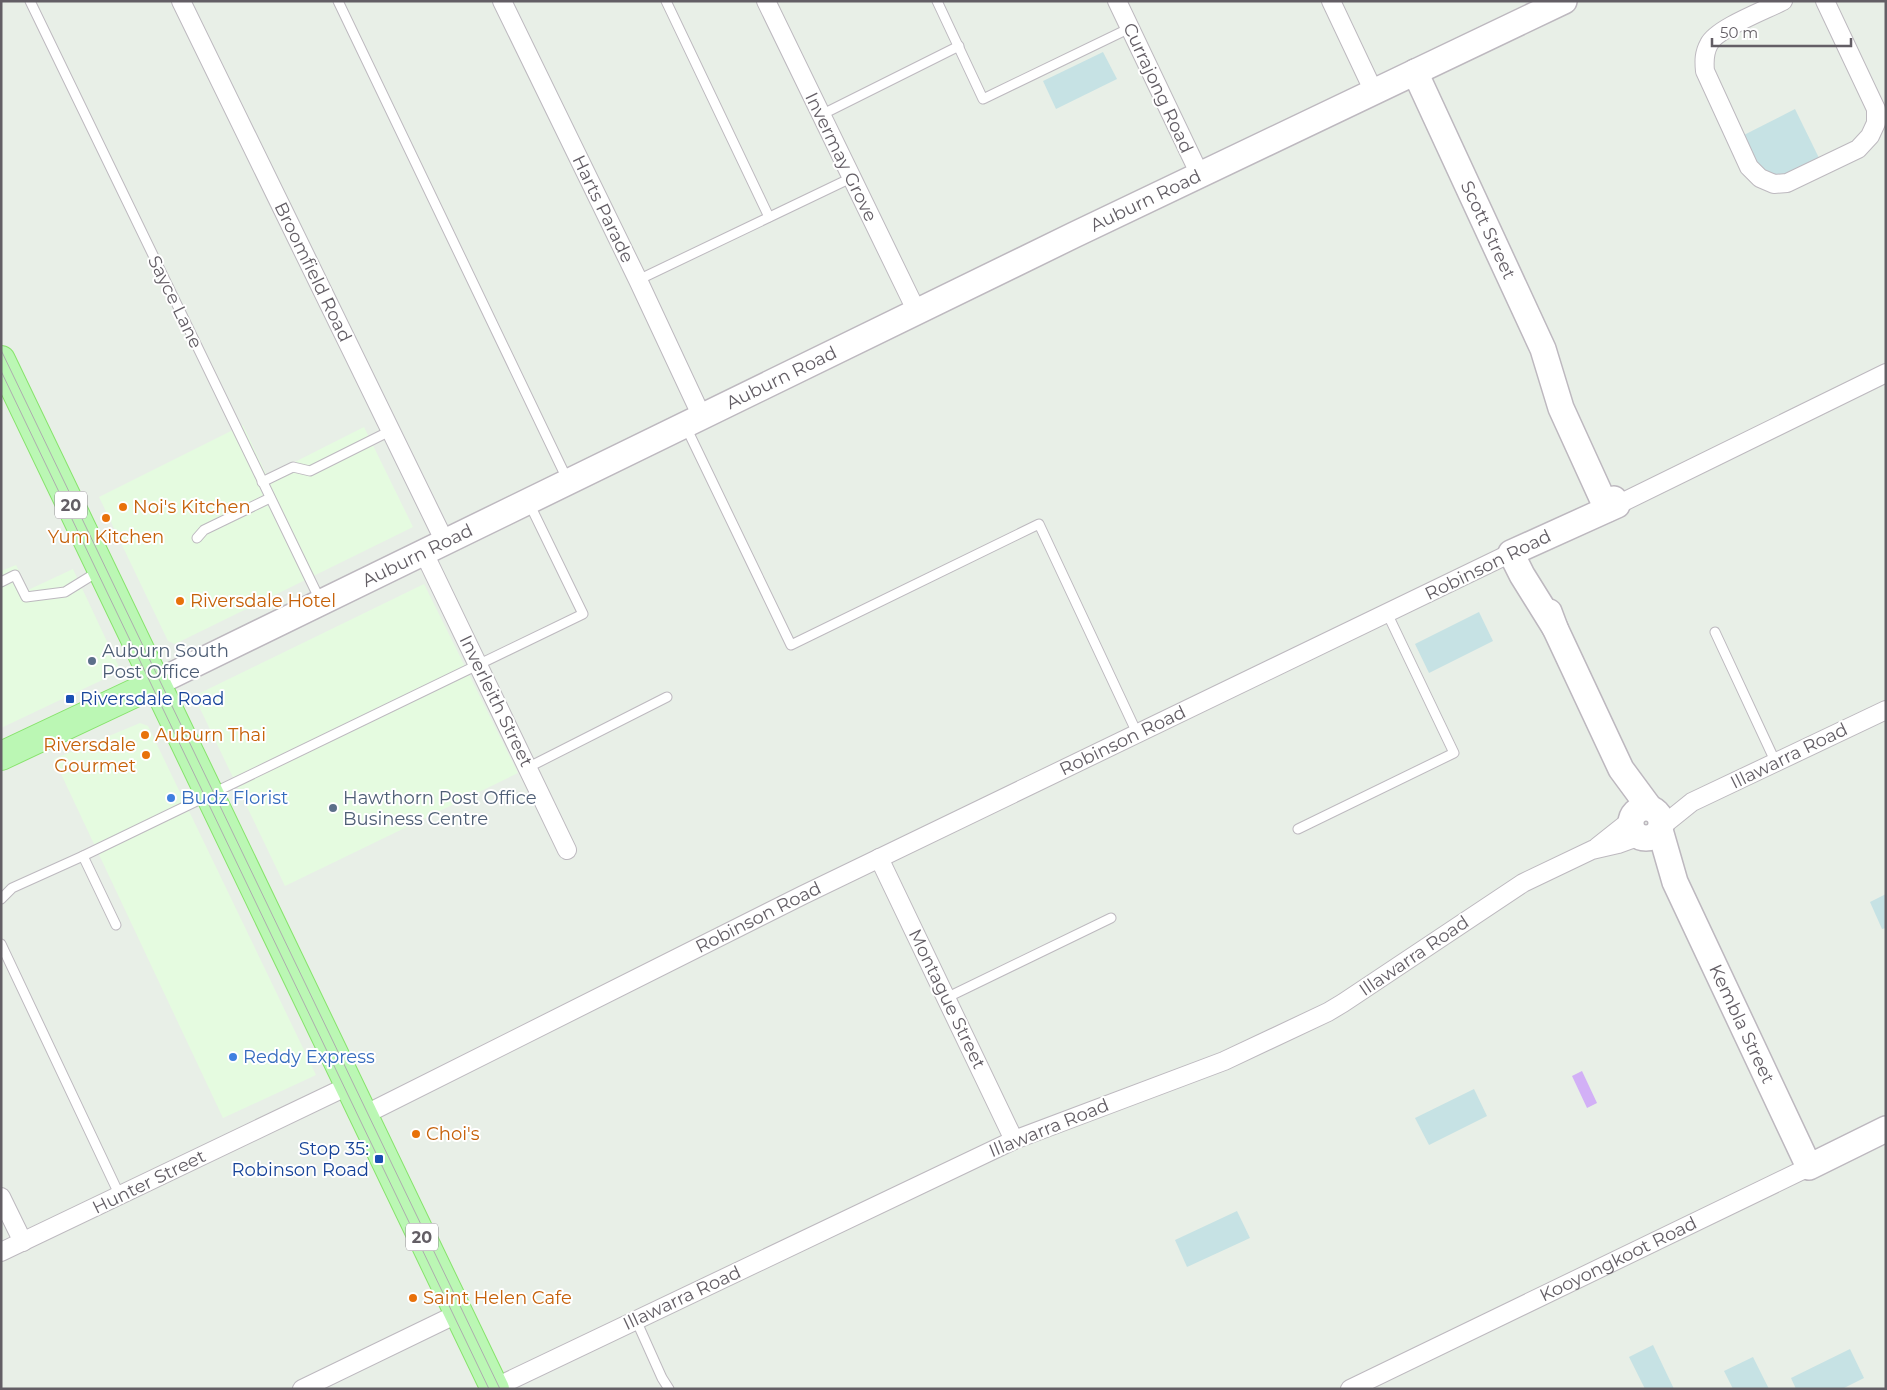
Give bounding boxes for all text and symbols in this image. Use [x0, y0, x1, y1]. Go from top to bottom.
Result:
scale bar [1712, 15, 1851, 47]
street label: Currajong Road [1118, 19, 1198, 157]
text: 50 m [1720, 23, 1758, 42]
street label: Invermay Grove [800, 89, 882, 225]
street label: Harts Parade [567, 152, 639, 267]
street label: Auburn Road [1087, 165, 1205, 237]
street label: Scott Street [1456, 177, 1520, 283]
street label: Broomfield Road [270, 198, 356, 346]
street label: Sayce Lane [143, 252, 207, 352]
street label: Auburn Road [723, 341, 840, 414]
road number: 20 [55, 492, 87, 518]
place label: Noi's Kitchen [133, 496, 251, 518]
marker: Noi's Kitchen [117, 501, 129, 513]
marker: Yum Kitchen [100, 512, 112, 524]
street label: Auburn Road [359, 519, 476, 592]
street label: Robinson Road [1421, 525, 1555, 605]
place label: Yum Kitchen [48, 526, 164, 548]
place label: Riversdale Hotel [190, 590, 336, 612]
marker: Riversdale Hotel [174, 595, 186, 607]
street label: Inverleith Street [455, 632, 537, 770]
place label: Auburn South Post Office [102, 640, 229, 683]
marker: Auburn South Post Office [86, 655, 98, 667]
place label: Riversdale Road [80, 688, 225, 710]
marker: Riversdale Road [64, 693, 76, 705]
street label: Robinson Road [1056, 701, 1189, 780]
street label: Illawarra Road [1727, 718, 1851, 794]
place label: Auburn Thai [155, 724, 266, 746]
marker: Auburn Thai [139, 729, 151, 741]
place label: Riversdale Gourmet [43, 734, 136, 777]
marker: Riversdale Gourmet [140, 749, 152, 761]
place label: Budz Florist [181, 787, 288, 809]
place label: Hawthorn Post Office Business Centre [343, 787, 537, 830]
marker: Budz Florist [165, 792, 177, 804]
marker: Hawthorn Post Office Business Centre [327, 802, 339, 814]
street label: Robinson Road [692, 877, 825, 958]
street label: Illawarra Road [1355, 911, 1473, 1001]
street label: Montague Street [904, 926, 990, 1072]
street label: Kembla Street [1704, 961, 1779, 1087]
place label: Reddy Express [243, 1046, 375, 1068]
marker: Reddy Express [227, 1051, 239, 1063]
street label: Illawarra Road [986, 1094, 1112, 1162]
place label: Choi's [426, 1123, 480, 1145]
marker: Choi's [410, 1128, 422, 1140]
place label: Stop 35: Robinson Road [231, 1138, 369, 1181]
street label: Hunter Street [89, 1145, 209, 1219]
marker: Stop 35: Robinson Road [373, 1153, 385, 1165]
street label: Kooyongkoot Road [1536, 1212, 1701, 1307]
road number: 20 [406, 1224, 438, 1250]
street label: Illawarra Road [620, 1261, 744, 1335]
place label: Saint Helen Cafe [423, 1287, 572, 1309]
marker: Saint Helen Cafe [407, 1292, 419, 1304]

